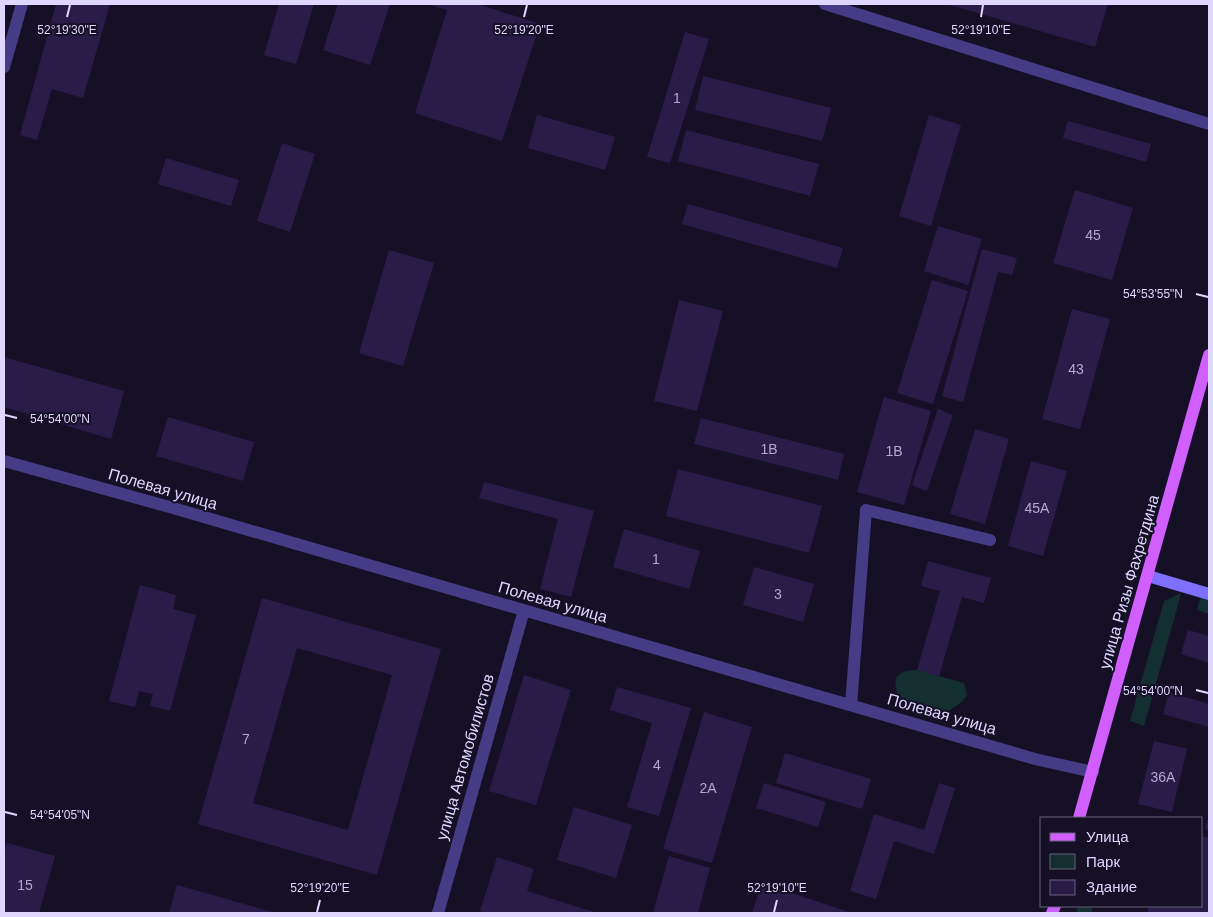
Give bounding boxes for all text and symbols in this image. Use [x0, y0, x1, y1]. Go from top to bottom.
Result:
text: 52°19'30"E [37, 23, 97, 37]
text: 52°19'20"E [494, 23, 554, 37]
text: 52°19'10"E [951, 23, 1011, 37]
house number: 1 [673, 90, 681, 106]
house number: 45 [1085, 227, 1101, 243]
text: 54°53'55"N [1123, 287, 1183, 301]
house number: 43 [1068, 361, 1084, 377]
text: 54°54'00"N [30, 412, 90, 426]
house number: 1В [760, 441, 778, 457]
house number: 1В [885, 443, 903, 459]
street label: Полевая улица [107, 465, 220, 513]
street label: улица Ризы Фахретдина [1096, 493, 1162, 671]
house number: 45А [1025, 500, 1050, 516]
house number: 1 [652, 551, 660, 567]
street label: Полевая улица [497, 578, 610, 626]
house number: 3 [774, 586, 782, 602]
street label: улица Автомобилистов [433, 672, 497, 842]
text: 54°54'00"N [1123, 684, 1183, 698]
street label: Полевая улица [886, 690, 999, 738]
house number: 7 [242, 731, 250, 747]
house number: 4 [653, 757, 661, 773]
house number: 36А [1151, 769, 1176, 785]
house number: 2А [699, 780, 717, 796]
text: 54°54'05"N [30, 808, 90, 822]
legend [1040, 817, 1203, 907]
text: Улица [1086, 828, 1129, 845]
text: Парк [1086, 853, 1120, 870]
house number: 15 [17, 877, 33, 893]
text: Здание [1086, 878, 1137, 895]
text: 52°19'20"E [290, 881, 350, 895]
text: 52°19'10"E [747, 881, 807, 895]

